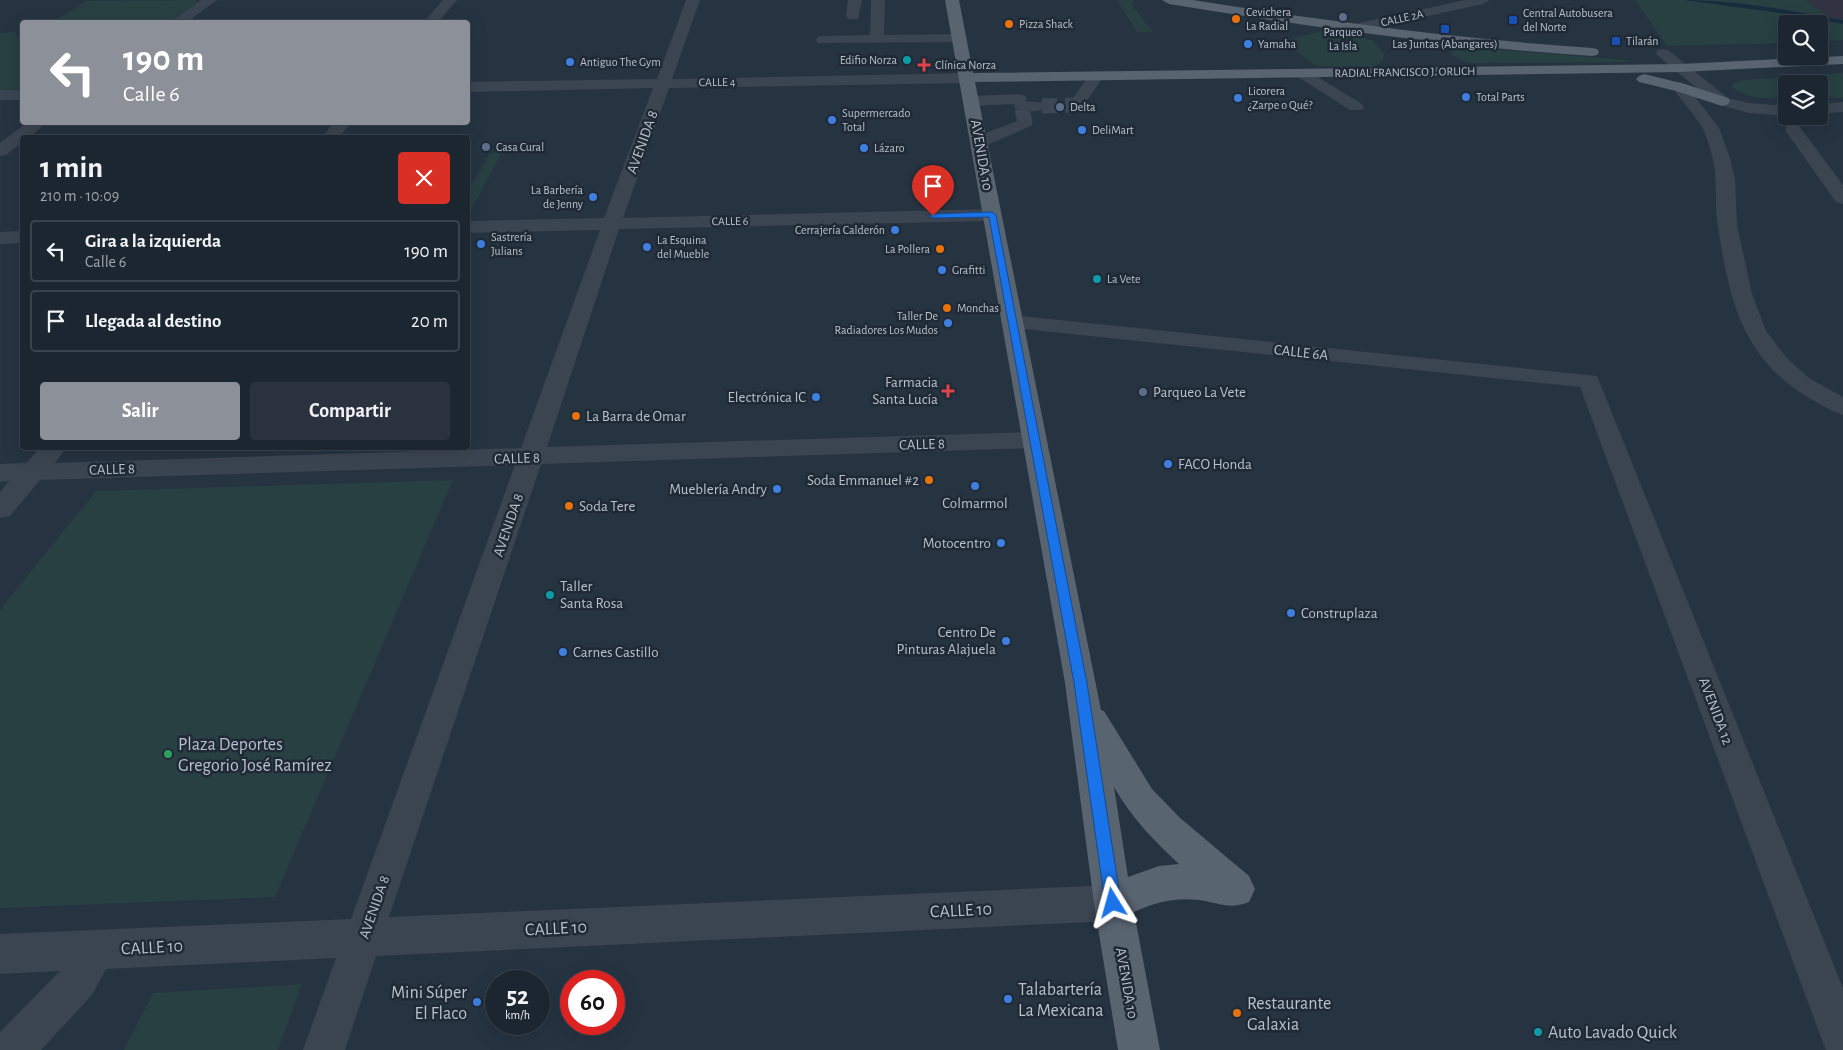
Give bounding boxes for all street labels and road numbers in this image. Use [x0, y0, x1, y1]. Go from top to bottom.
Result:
street label: CALLE 2A [1380, 8, 1424, 28]
street label: RADIAL FRANCISCO J. ORLICH [1334, 65, 1476, 79]
street label: CALLE 4 [699, 76, 736, 88]
street label: AVENIDA 8 [624, 109, 661, 176]
street label: AVENIDA 10 [968, 118, 995, 192]
street label: CALLE 6 [712, 215, 749, 227]
street label: CALLE 6A [1273, 342, 1329, 363]
street label: CALLE 8 [899, 436, 945, 453]
street label: CALLE 8 [494, 450, 540, 467]
street label: CALLE 8 [89, 461, 135, 478]
street label: AVENIDA 8 [491, 492, 526, 559]
street label: AVENIDA 12 [1696, 675, 1735, 747]
street label: AVENIDA 8 [357, 874, 392, 941]
street label: CALLE 10 [930, 900, 993, 922]
street label: CALLE 10 [525, 918, 588, 940]
street label: CALLE 10 [121, 937, 184, 959]
street label: AVENIDA 10 [1113, 946, 1140, 1020]

